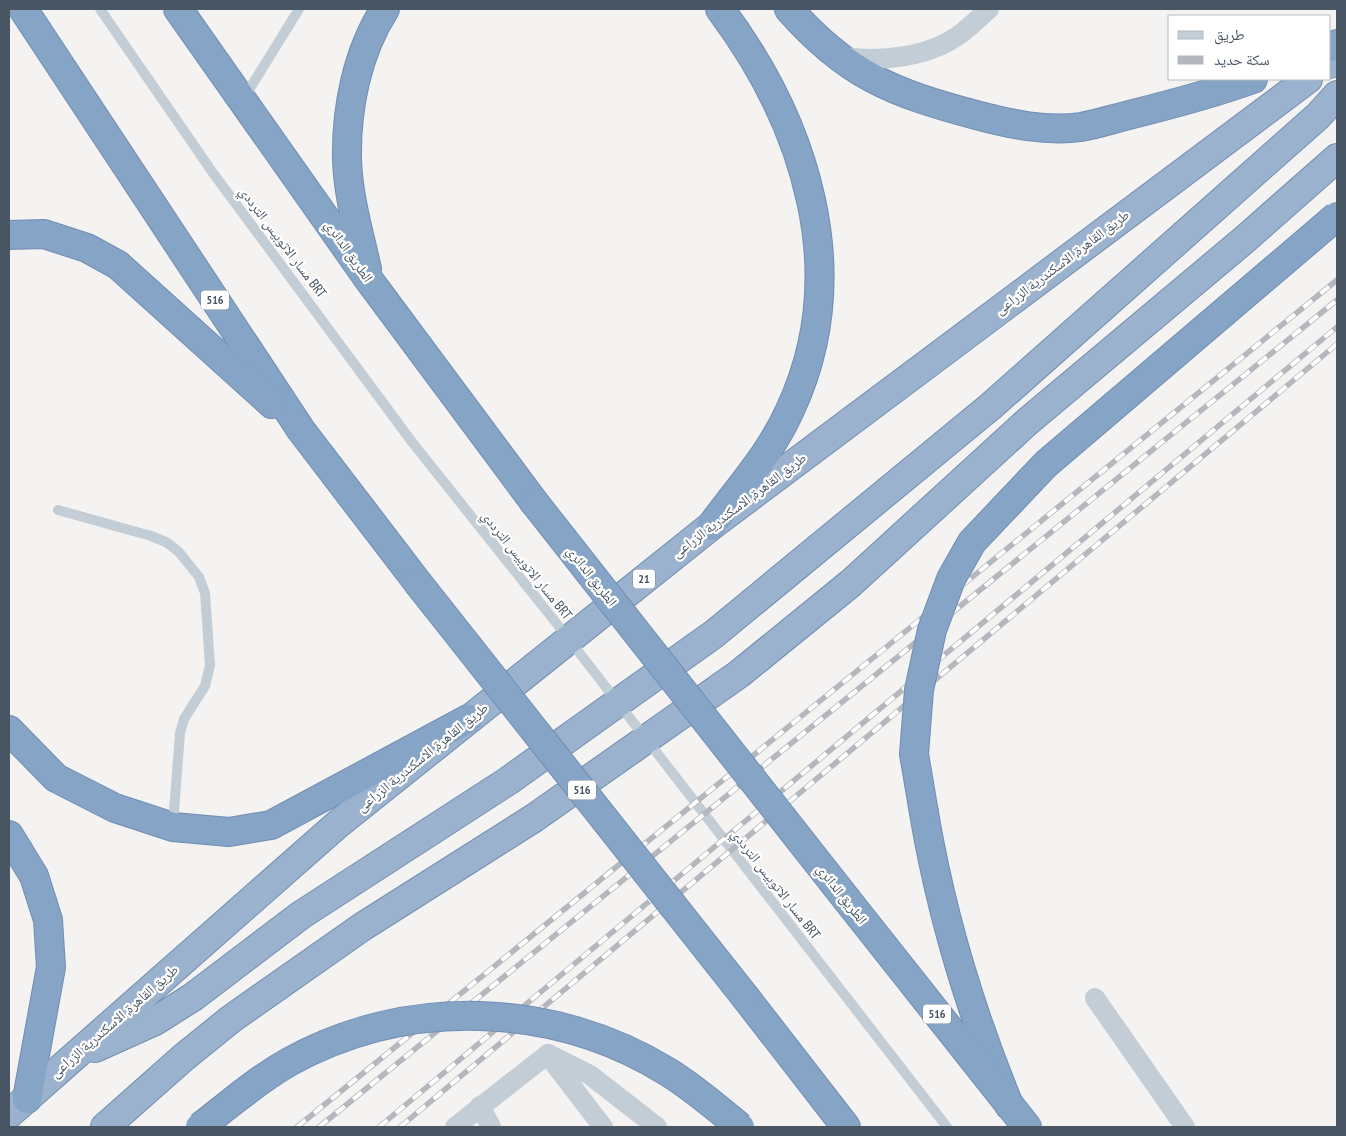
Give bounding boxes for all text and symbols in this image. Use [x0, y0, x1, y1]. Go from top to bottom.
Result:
legend [1168, 15, 1331, 80]
text: طريق [1214, 25, 1245, 45]
text: سكة حديد [1214, 50, 1270, 69]
street label: مسار الاتوبيس الترددي BRT [233, 183, 331, 303]
street label: طريق القاهرة, الاسكندرية الزراعى [991, 206, 1133, 319]
street label: الطريق الدائري [319, 216, 377, 287]
road number: 516 [201, 290, 229, 310]
street label: طريق القاهرة, الاسكندرية الزراعى [668, 449, 810, 562]
street label: مسار الاتوبيس الترددي BRT [476, 507, 577, 625]
street label: الطريق الدائري [561, 542, 621, 611]
road number: 21 [633, 570, 655, 588]
street label: طريق القاهرة, الاسكندرية الزراعى [353, 698, 492, 816]
road number: 516 [568, 780, 596, 800]
street label: مسار الاتوبيس الترددي BRT [725, 825, 825, 945]
street label: الطريق الدائري [811, 860, 871, 929]
street label: طريق القاهرة, الاسكندرية الزراعى [46, 960, 182, 1082]
road number: 516 [923, 1004, 951, 1024]

